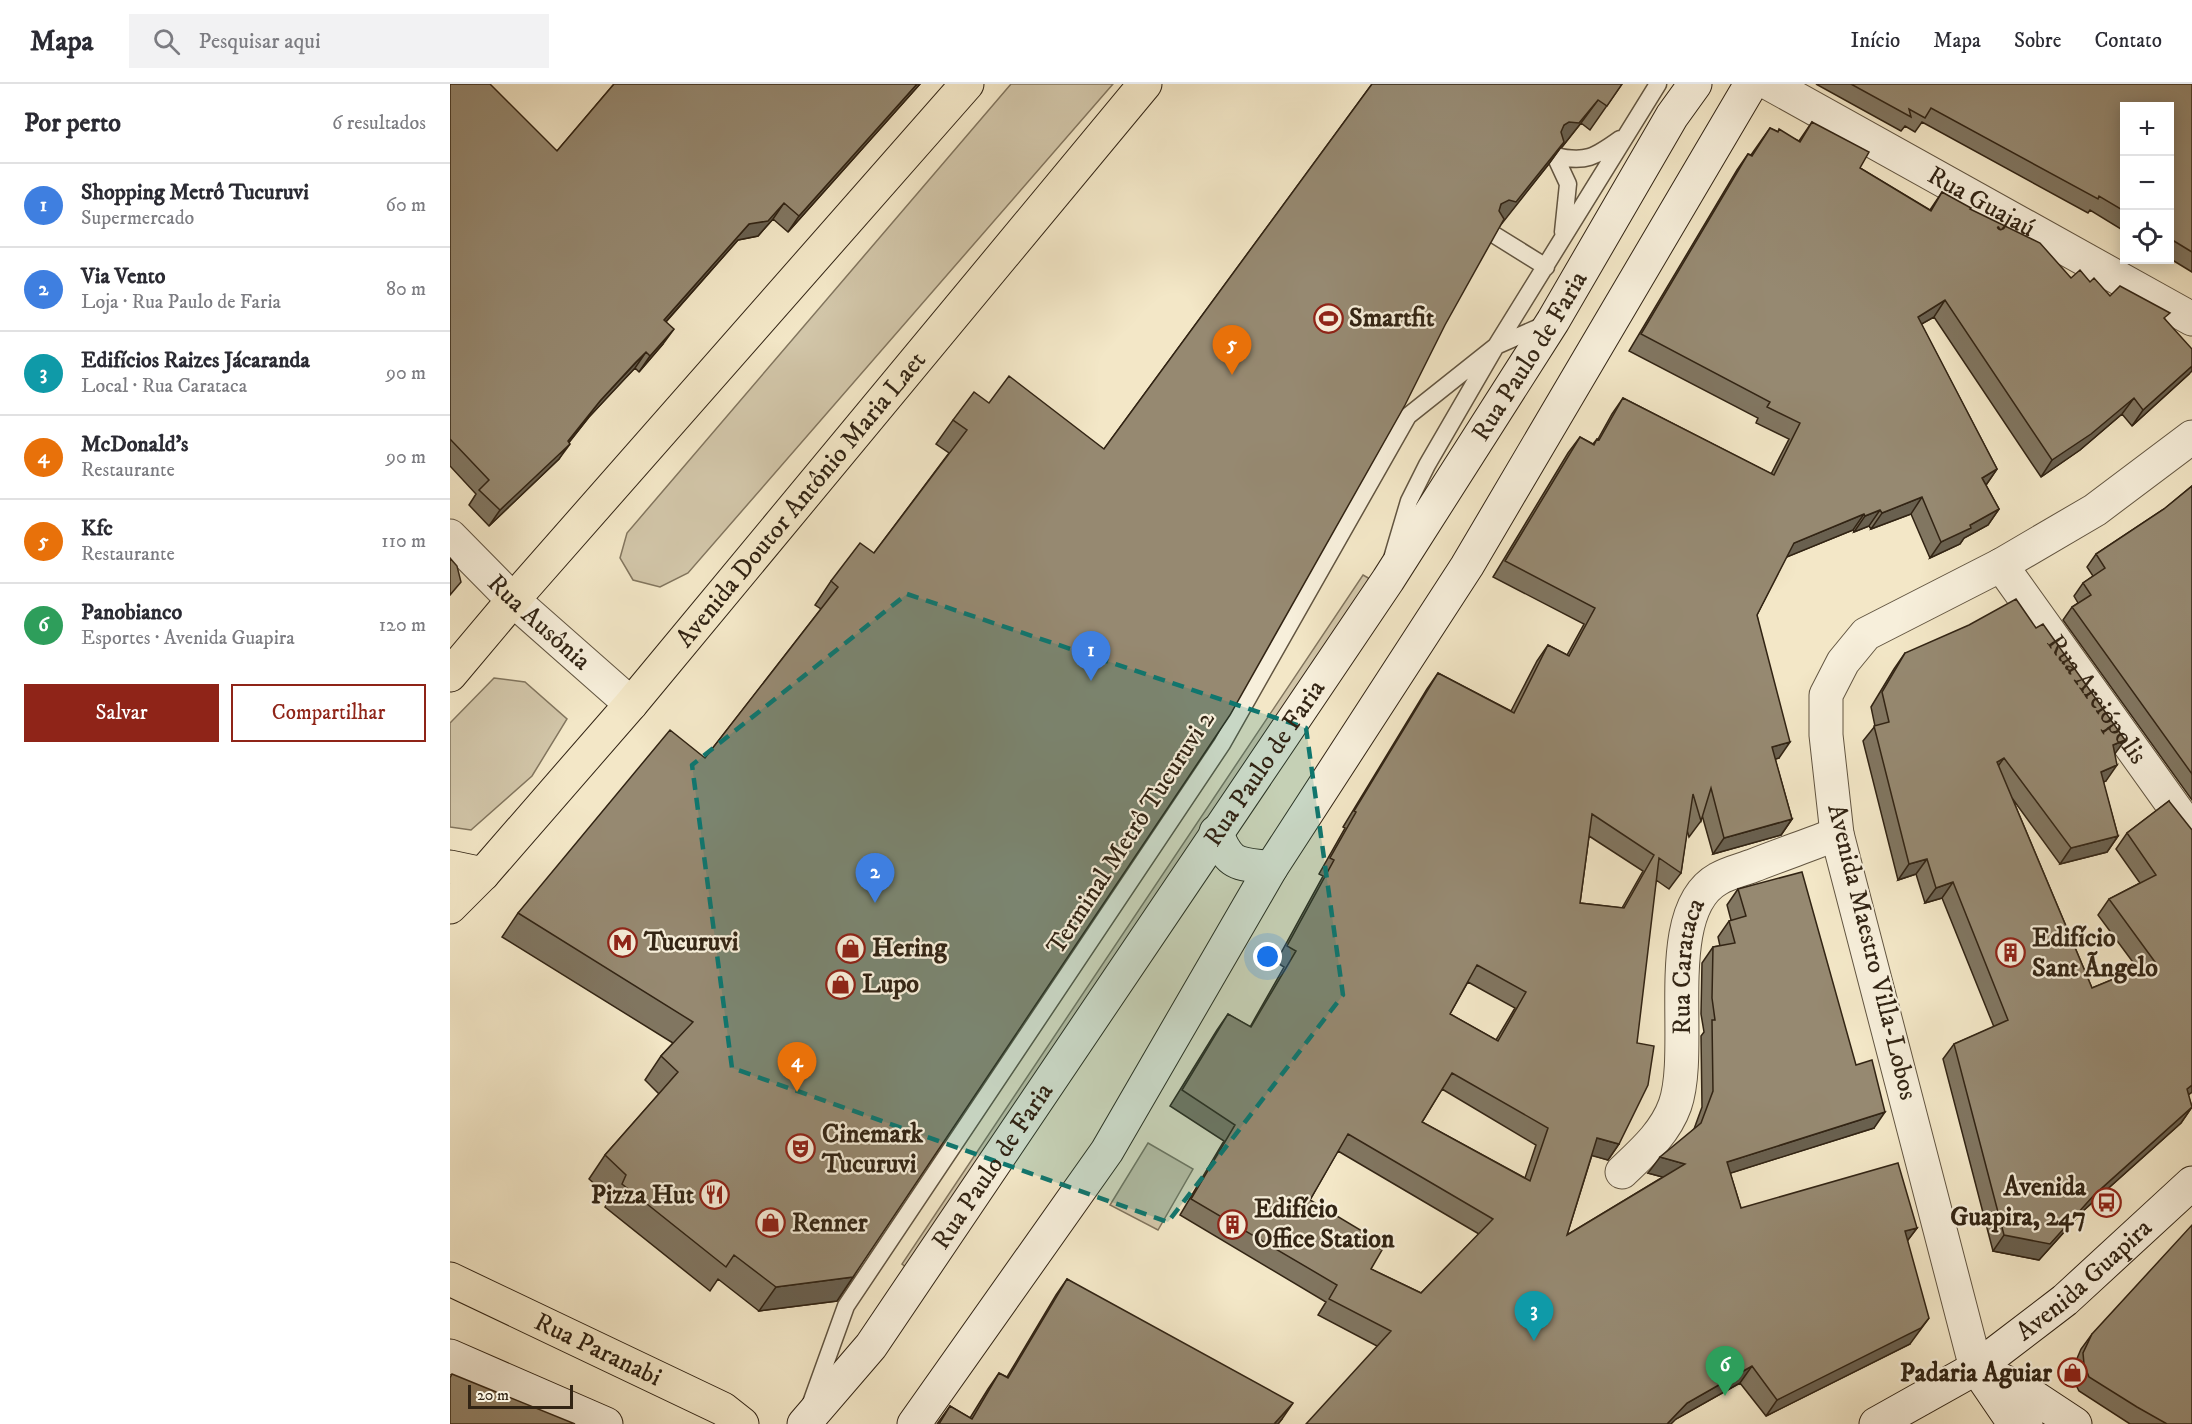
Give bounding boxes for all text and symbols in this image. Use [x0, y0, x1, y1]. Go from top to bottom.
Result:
search box [129, 14, 549, 68]
text: Mapa [30, 24, 93, 59]
icon: search [150, 25, 183, 58]
text: Pesquisar aqui [198, 28, 321, 55]
text: Início [1851, 28, 1900, 54]
text: Mapa [1933, 28, 1981, 54]
text: Sobre [2014, 28, 2061, 54]
text: Contato [2094, 28, 2162, 54]
map controls [2120, 102, 2174, 264]
button: + [2120, 102, 2174, 156]
text: Por perto [24, 107, 121, 140]
text: 6 resultados [332, 111, 426, 136]
button: − [2120, 156, 2174, 210]
street label: Rua Guajaú [1922, 159, 2041, 245]
text: Shopping Metrô Tucuruvi [81, 179, 309, 206]
text: 1 [40, 193, 47, 218]
text: 60 m [386, 193, 426, 218]
text: Supermercado [81, 206, 194, 231]
button: locate [2120, 210, 2174, 264]
text: Via Vento [81, 263, 166, 290]
street label: Rua Paulo de Faria [1464, 265, 1595, 447]
text: 2 [39, 277, 48, 302]
text: 80 m [386, 277, 426, 302]
text: Loja · Rua Paulo de Faria [81, 290, 281, 315]
sports icon: Smartfit [1312, 302, 1344, 334]
place label: Smartfit [1349, 302, 1435, 335]
pin: 5 [1212, 326, 1252, 375]
street label: Avenida Doutor Antônio Maria Laet [668, 344, 933, 654]
text: Edifícios Raizes Jácaranda [81, 347, 310, 374]
text: 3 [40, 361, 47, 386]
text: 90 m [386, 361, 426, 386]
text: Local · Rua Carataca [81, 374, 247, 399]
text: McDonald's [81, 431, 188, 458]
text: 4 [38, 445, 49, 470]
text: 90 m [386, 445, 426, 470]
text: Restaurante [81, 458, 175, 483]
text: Kfc [81, 515, 113, 542]
text: 5 [39, 529, 48, 554]
text: 110 m [381, 529, 426, 554]
text: Restaurante [81, 542, 175, 567]
street label: Rua Ausônia [480, 567, 598, 677]
text: Panobianco [81, 599, 182, 626]
text: 6 [38, 613, 49, 638]
text: 120 m [379, 613, 426, 638]
text: Esportes · Avenida Guapira [81, 626, 295, 651]
street label: Rua Areiópolis [2039, 628, 2155, 770]
pin: 1 [1072, 632, 1110, 681]
street label: Rua Paulo de Faria [1196, 673, 1332, 853]
button: Salvar [24, 684, 219, 742]
button: Compartilhar [231, 684, 426, 742]
street label: Terminal Metrô Tucuruvi 2 [1040, 704, 1223, 961]
street label: Avenida Maestro Villa-Lobos [1819, 801, 1925, 1103]
pin: 2 [856, 854, 894, 903]
street label: Rua Carataca [1665, 892, 1712, 1035]
place label: Edifício Sant Ãngelo [2032, 922, 2158, 985]
metro station icon: Tucuruvi [607, 926, 639, 958]
place label: Tucuruvi [643, 926, 739, 959]
shop icon: Hering [835, 932, 867, 964]
place label: Hering [872, 932, 948, 965]
building icon: Edifício Sant Ãngelo [1995, 937, 2027, 969]
your location [1253, 942, 1282, 971]
shop icon: Lupo [825, 968, 857, 1000]
place label: Lupo [862, 968, 919, 1001]
pin: 4 [778, 1042, 816, 1092]
street label: Rua Paulo de Faria [925, 1076, 1060, 1256]
place label: Cinemark Tucuruvi [821, 1118, 924, 1181]
theatre icon: Cinemark Tucuruvi [785, 1133, 817, 1165]
place label: Avenida Guapira, 247 [1950, 1171, 2087, 1234]
place label: Pizza Hut [591, 1179, 695, 1212]
restaurant icon: Pizza Hut [699, 1179, 731, 1211]
bus stop icon: Avenida Guapira, 247 [2091, 1186, 2123, 1218]
place label: Edifício Office Station [1254, 1193, 1395, 1256]
shop icon: Renner [755, 1207, 787, 1239]
place label: Renner [792, 1207, 868, 1240]
building icon: Edifício Office Station [1217, 1208, 1249, 1240]
street label: Avenida Guapira [2009, 1212, 2159, 1348]
pin: 3 [1514, 1292, 1554, 1341]
street label: Rua Paranabi [529, 1305, 667, 1394]
pin: 6 [1706, 1346, 1744, 1396]
place label: Padaria Aguiar [1900, 1357, 2052, 1390]
shop icon: Padaria Aguiar [2057, 1357, 2089, 1389]
scale bar [468, 1382, 573, 1410]
text: 20 m [477, 1385, 509, 1405]

